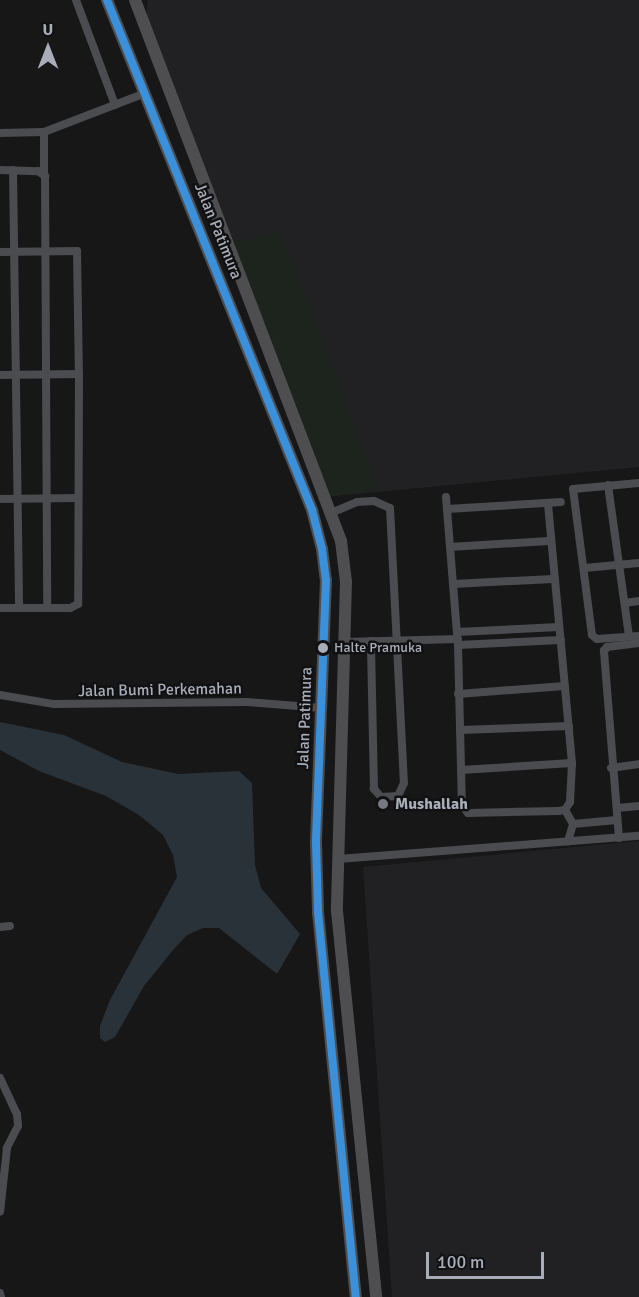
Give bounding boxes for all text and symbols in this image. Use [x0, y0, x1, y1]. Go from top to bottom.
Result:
north arrow [18, 18, 78, 78]
text: U [43, 20, 53, 40]
street label: Jalan Patimura [190, 180, 246, 282]
place label: Halte Pramuka [334, 640, 422, 656]
marker: Halte Pramuka [317, 642, 329, 654]
street label: Jalan Patimura [294, 667, 316, 769]
street label: Jalan Bumi Perkemahan [78, 679, 242, 701]
place label: Mushallah [395, 794, 468, 814]
marker: Mushallah [376, 797, 390, 811]
scale bar [429, 1240, 548, 1278]
text: 100 m [437, 1251, 484, 1273]

